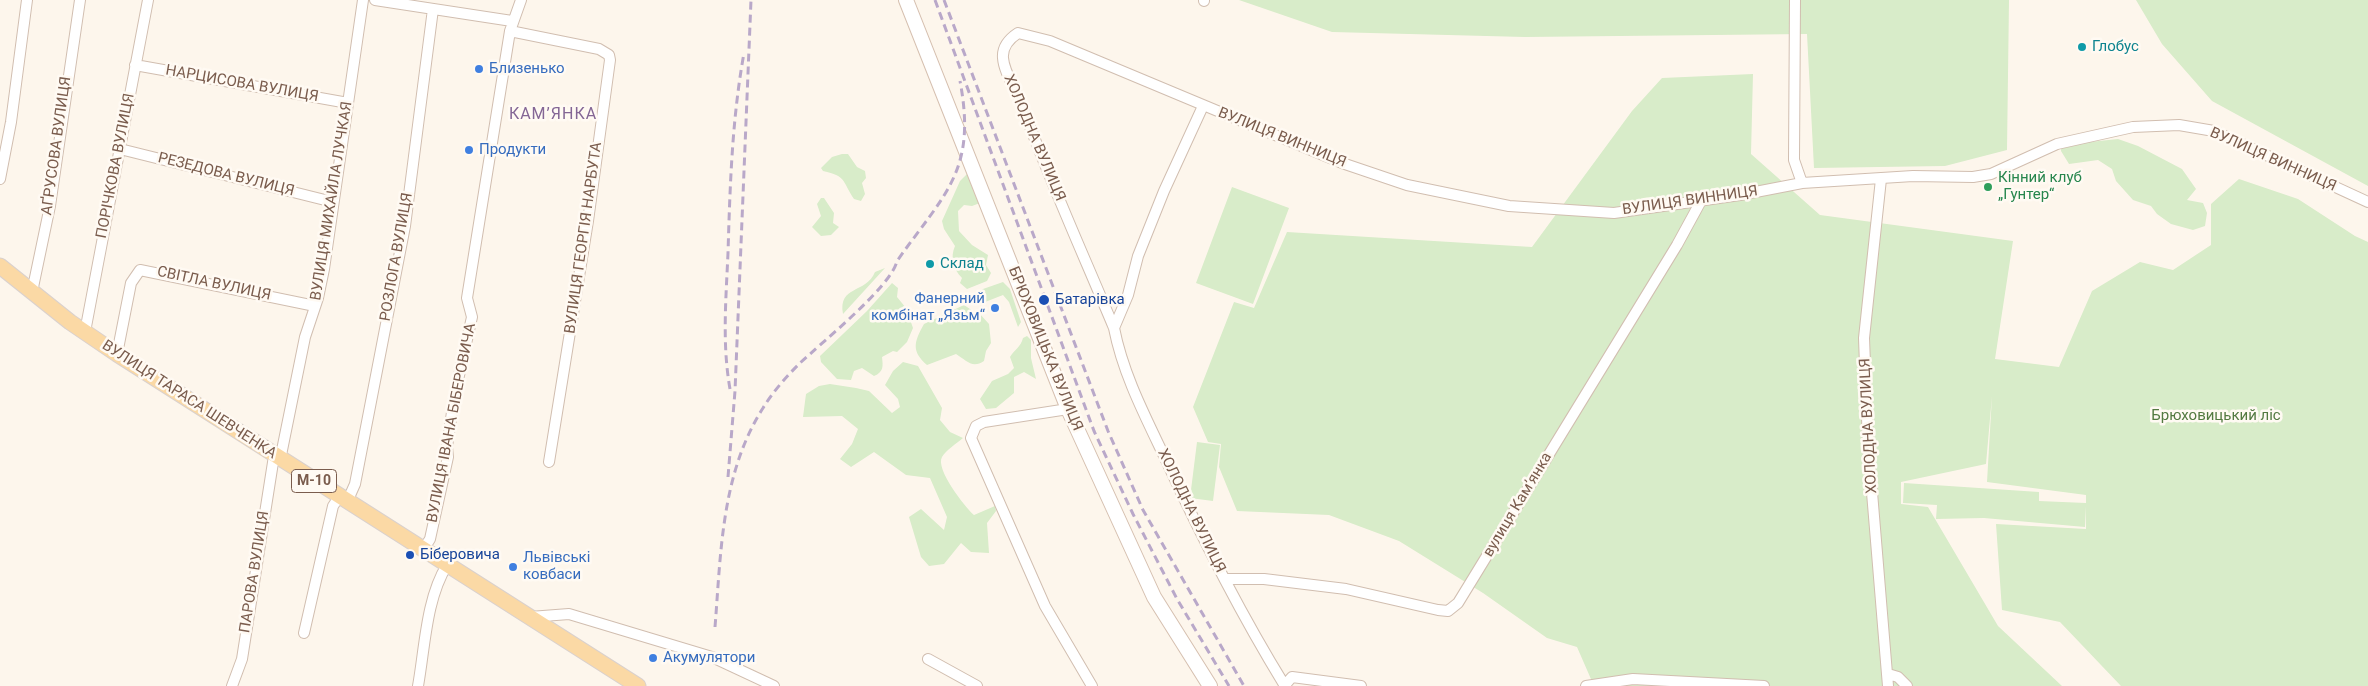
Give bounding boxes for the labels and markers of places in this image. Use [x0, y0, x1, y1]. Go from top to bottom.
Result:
place label: Глобус [2092, 38, 2139, 56]
marker: Глобус [2076, 41, 2088, 53]
place label: Близенько [489, 60, 565, 78]
marker: Близенько [473, 63, 485, 75]
place label: Продукти [479, 141, 546, 159]
marker: Продукти [463, 144, 475, 156]
place label: Кінний клуб „Гунтер“ [1998, 169, 2082, 204]
marker: Кінний клуб „Гунтер“ [1982, 181, 1994, 193]
place label: Склад [940, 255, 984, 273]
marker: Склад [924, 258, 936, 270]
place label: Фанерний комбінат „Язьм“ [871, 290, 985, 325]
place label: Батарівка [1055, 291, 1125, 309]
marker: Батарівка [1037, 293, 1051, 307]
marker: Фанерний комбінат „Язьм“ [989, 302, 1001, 314]
place label: Біберовича [420, 546, 500, 564]
marker: Біберовича [404, 549, 416, 561]
place label: Львівські ковбаси [523, 549, 590, 584]
marker: Львівські ковбаси [507, 561, 519, 573]
place label: Акумулятори [663, 649, 755, 667]
marker: Акумулятори [647, 652, 659, 664]

